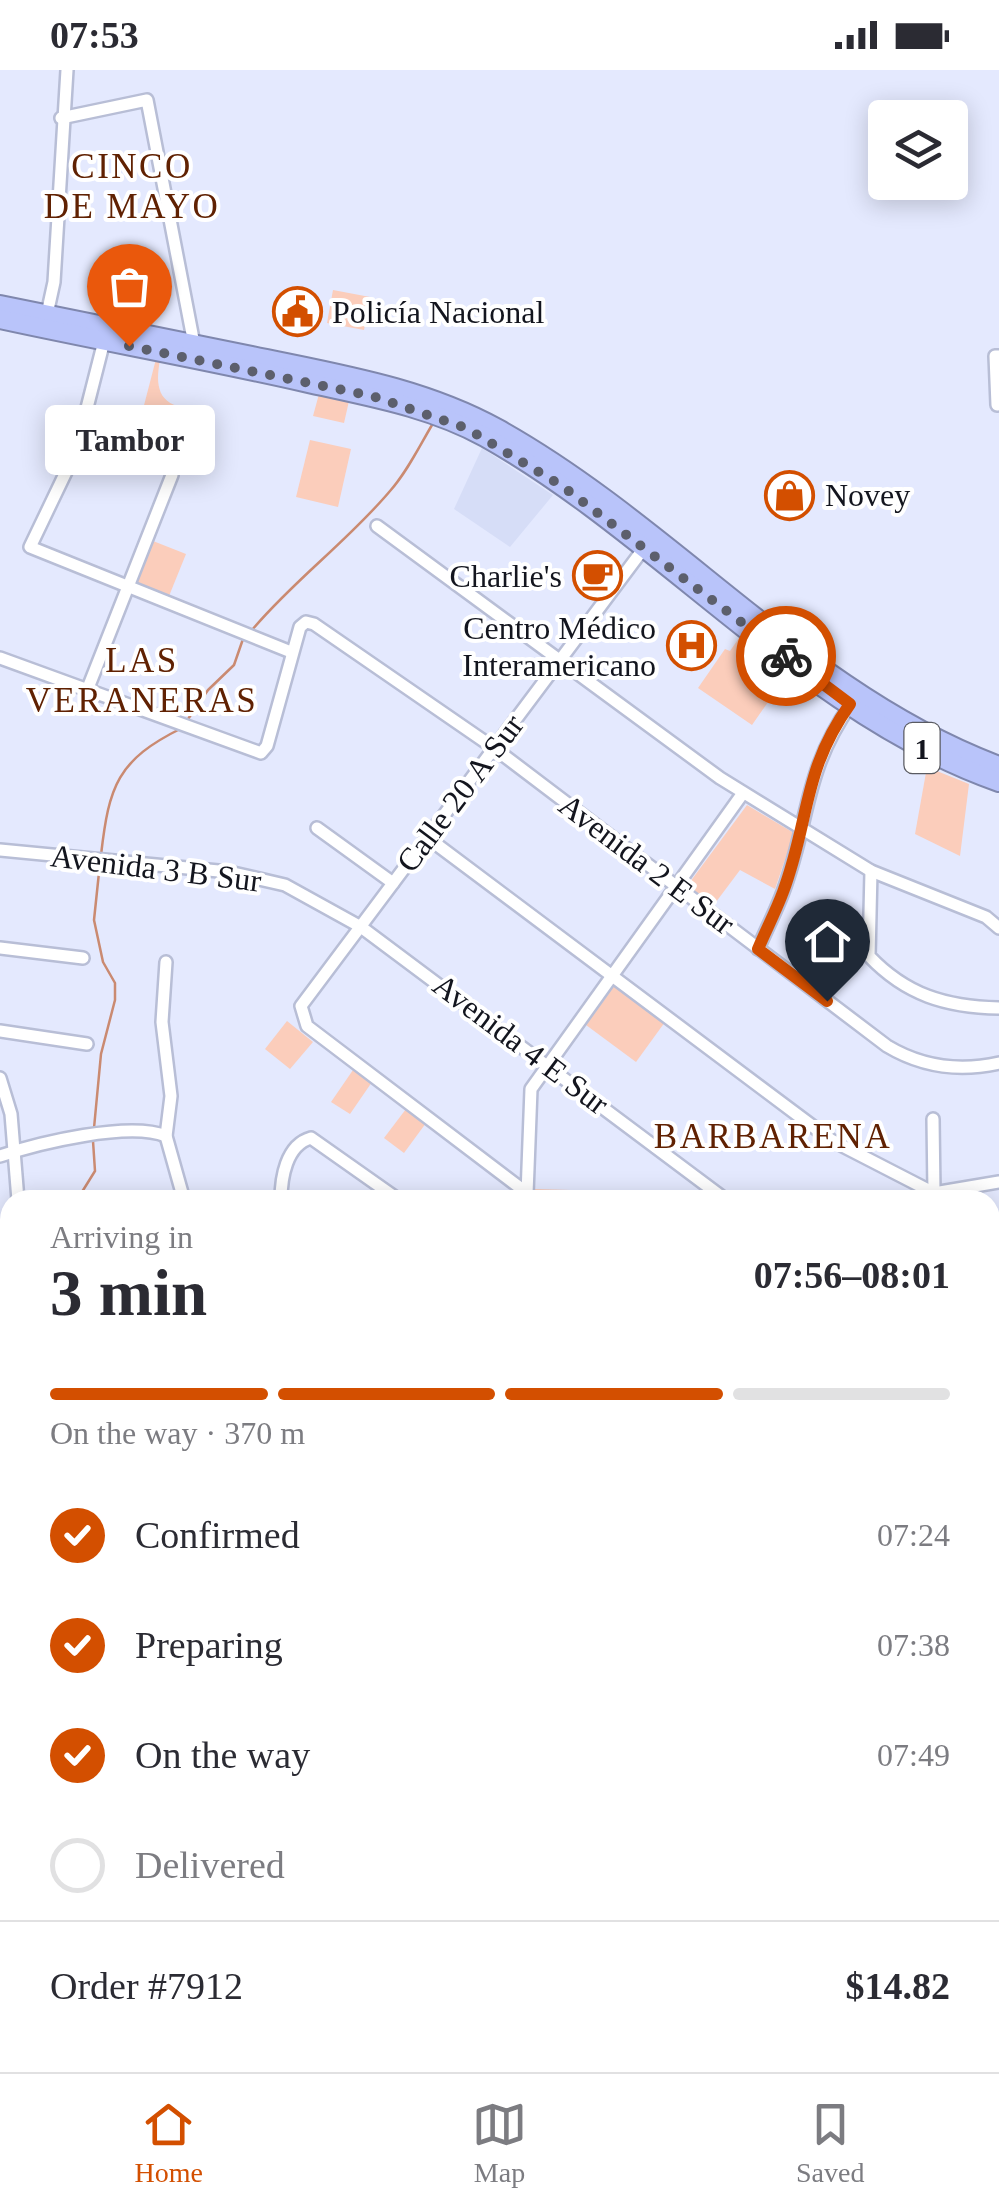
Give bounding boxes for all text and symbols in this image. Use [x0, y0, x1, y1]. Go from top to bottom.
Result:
text: 07:53 [50, 14, 139, 56]
map controls [868, 100, 968, 200]
button: layers [868, 100, 968, 200]
district label: CINCO DE MAYO [44, 147, 220, 226]
pin [87, 244, 172, 347]
icon: bag [102, 259, 157, 314]
public building icon: Policía Nacional [271, 286, 323, 338]
place label: Policía Nacional [332, 294, 544, 330]
callout: Tambor [44, 406, 214, 476]
text: Tambor [75, 422, 185, 458]
shop icon: Novey [764, 469, 816, 521]
place label: Novey [825, 477, 910, 513]
cafe icon: Charlie's [571, 550, 623, 602]
place label: Charlie's [450, 558, 562, 594]
courier [736, 606, 836, 706]
place label: Centro Médico Interamericano [462, 610, 656, 683]
hospital icon: Centro Médico Interamericano [665, 620, 717, 672]
icon: bike [759, 629, 814, 684]
district label: LAS VERANERAS [26, 641, 258, 720]
street label: Calle 20 A Sur [389, 707, 531, 879]
road number: 1 [904, 723, 940, 773]
street label: Avenida 2 E Sur [552, 786, 742, 942]
street label: Avenida 3 B Sur [49, 837, 264, 899]
pin [785, 899, 870, 1002]
icon: home [800, 914, 855, 969]
street label: Avenida 4 E Sur [426, 966, 616, 1122]
district label: BARBARENA [654, 1117, 892, 1156]
text: Arriving in [50, 1219, 193, 1255]
text: 07:56–08:01 [754, 1254, 950, 1296]
text: 3 min [50, 1257, 207, 1329]
text: On the way · 370 m [50, 1415, 305, 1451]
icon: check [50, 1508, 105, 1563]
text: Confirmed [135, 1514, 300, 1556]
text: 07:24 [877, 1517, 950, 1553]
icon: check [50, 1618, 105, 1673]
text: Preparing [135, 1624, 283, 1666]
text: 07:38 [877, 1627, 950, 1663]
icon: check [50, 1728, 105, 1783]
text: On the way [135, 1734, 310, 1776]
text: 07:49 [877, 1737, 950, 1773]
text: Delivered [135, 1844, 285, 1886]
text: Order #7912 [50, 1965, 243, 2007]
text: $14.82 [846, 1965, 950, 2007]
tab: Home [135, 2097, 203, 2189]
tab: Map [472, 2097, 527, 2189]
tab: Saved [796, 2097, 864, 2189]

